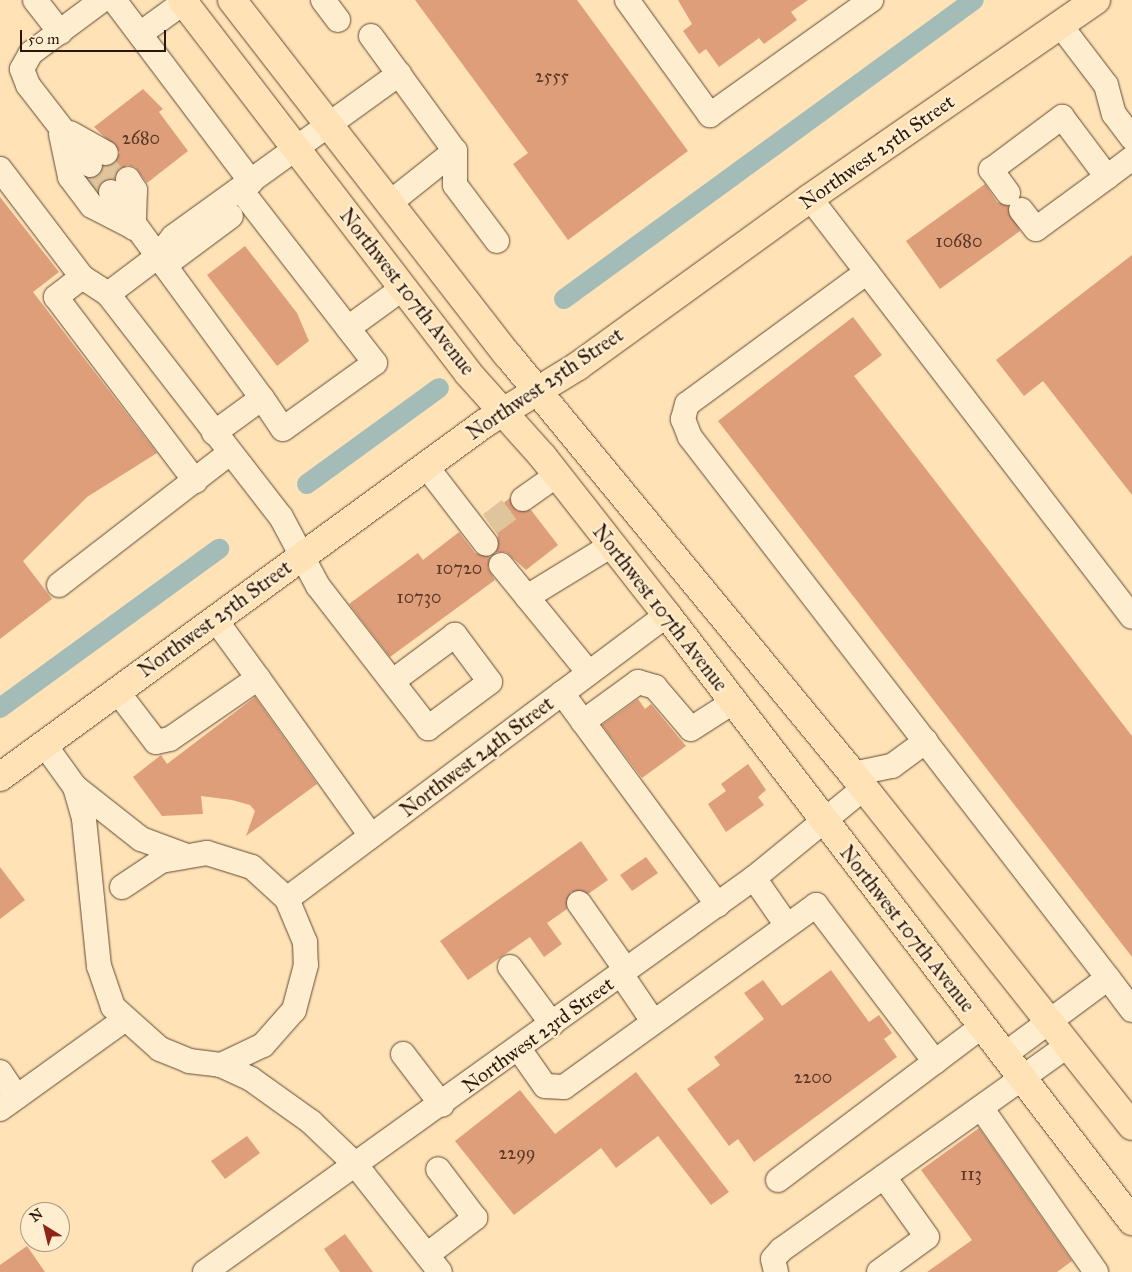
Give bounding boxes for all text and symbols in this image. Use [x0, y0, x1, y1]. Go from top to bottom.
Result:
scale bar [22, 20, 169, 52]
text: 50 m [28, 30, 60, 48]
house number: 2555 [535, 65, 569, 87]
street label: Northwest 25th Street [795, 90, 959, 214]
house number: 2680 [122, 127, 160, 149]
street label: Northwest 107th Avenue [334, 204, 480, 380]
house number: 10680 [936, 230, 982, 252]
street label: Northwest 25th Street [462, 323, 628, 445]
street label: Northwest 107th Avenue [587, 520, 733, 696]
street label: Northwest 25th Street [134, 555, 296, 683]
house number: 10720 [436, 557, 482, 579]
house number: 10730 [397, 586, 441, 608]
street label: Northwest 24th Street [396, 692, 558, 822]
street label: Northwest 107th Avenue [834, 841, 980, 1017]
street label: Northwest 23rd Street [458, 972, 618, 1098]
house number: 2200 [794, 1066, 832, 1088]
house number: 2299 [498, 1142, 536, 1164]
house number: 113 [960, 1163, 982, 1185]
north arrow [20, 1202, 70, 1252]
text: N [27, 1205, 46, 1226]

